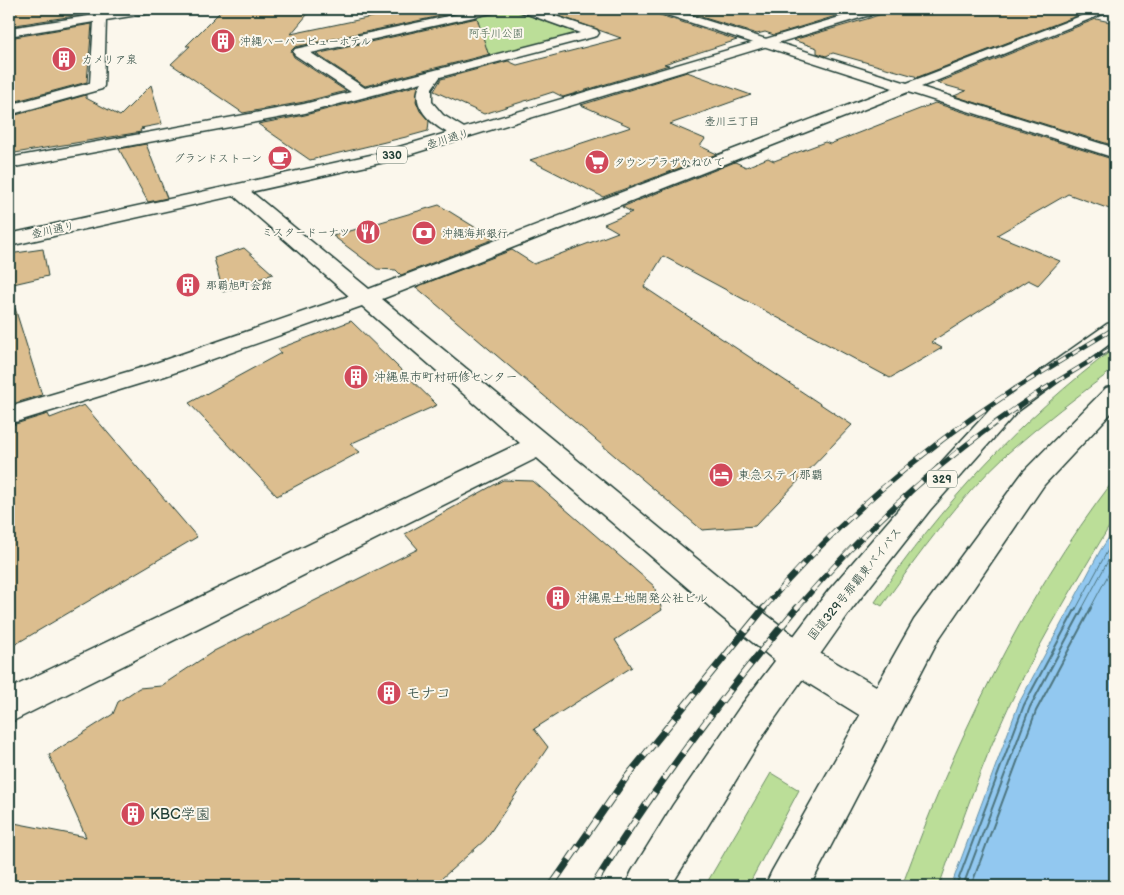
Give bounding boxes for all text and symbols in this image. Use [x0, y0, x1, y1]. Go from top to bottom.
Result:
park label: 阿手川公園 [469, 27, 524, 40]
building icon: 沖縄ハーバービューホテル [210, 28, 236, 54]
place label: 沖縄ハーバービューホテル [240, 35, 372, 48]
building icon: カメリア泉 [51, 46, 77, 72]
place label: カメリア泉 [82, 53, 137, 66]
district label: 壺川三丁目 [705, 115, 760, 128]
street label: 壺川通り [425, 126, 471, 152]
cafe icon: グランドストーン [267, 145, 293, 171]
road number: 330 [377, 146, 407, 164]
supermarket icon: タウンプラザかねひで [584, 149, 610, 175]
place label: グランドストーン [174, 152, 262, 165]
place label: タウンプラザかねひで [614, 156, 724, 169]
street label: 壺川通り [30, 219, 76, 241]
restaurant icon: ミスタードーナツ [355, 219, 381, 245]
bank icon: 沖縄海邦銀行 [411, 220, 437, 246]
place label: ミスタードーナツ [262, 226, 350, 239]
place label: 沖縄海邦銀行 [442, 227, 508, 240]
building icon: 那覇旭町会館 [175, 272, 201, 298]
place label: 那覇旭町会館 [206, 279, 272, 292]
building icon: 沖縄県市町村研修センター [343, 364, 369, 390]
place label: 沖縄県市町村研修センター [374, 370, 518, 385]
hotel icon: 東急ステイ那覇 [708, 462, 734, 488]
place label: 東急ステイ那覇 [738, 468, 823, 483]
road number: 329 [927, 470, 957, 488]
street label: 国道329号那覇東バイパス [805, 524, 905, 644]
building icon: 沖縄県土地開発公社ビル [545, 585, 571, 611]
place label: 沖縄県土地開発公社ビル [576, 591, 708, 606]
building icon: モナコ [376, 680, 402, 706]
place label: モナコ [406, 684, 451, 703]
building icon: KBC学園 [120, 801, 146, 827]
place label: KBC学園 [150, 805, 211, 824]

